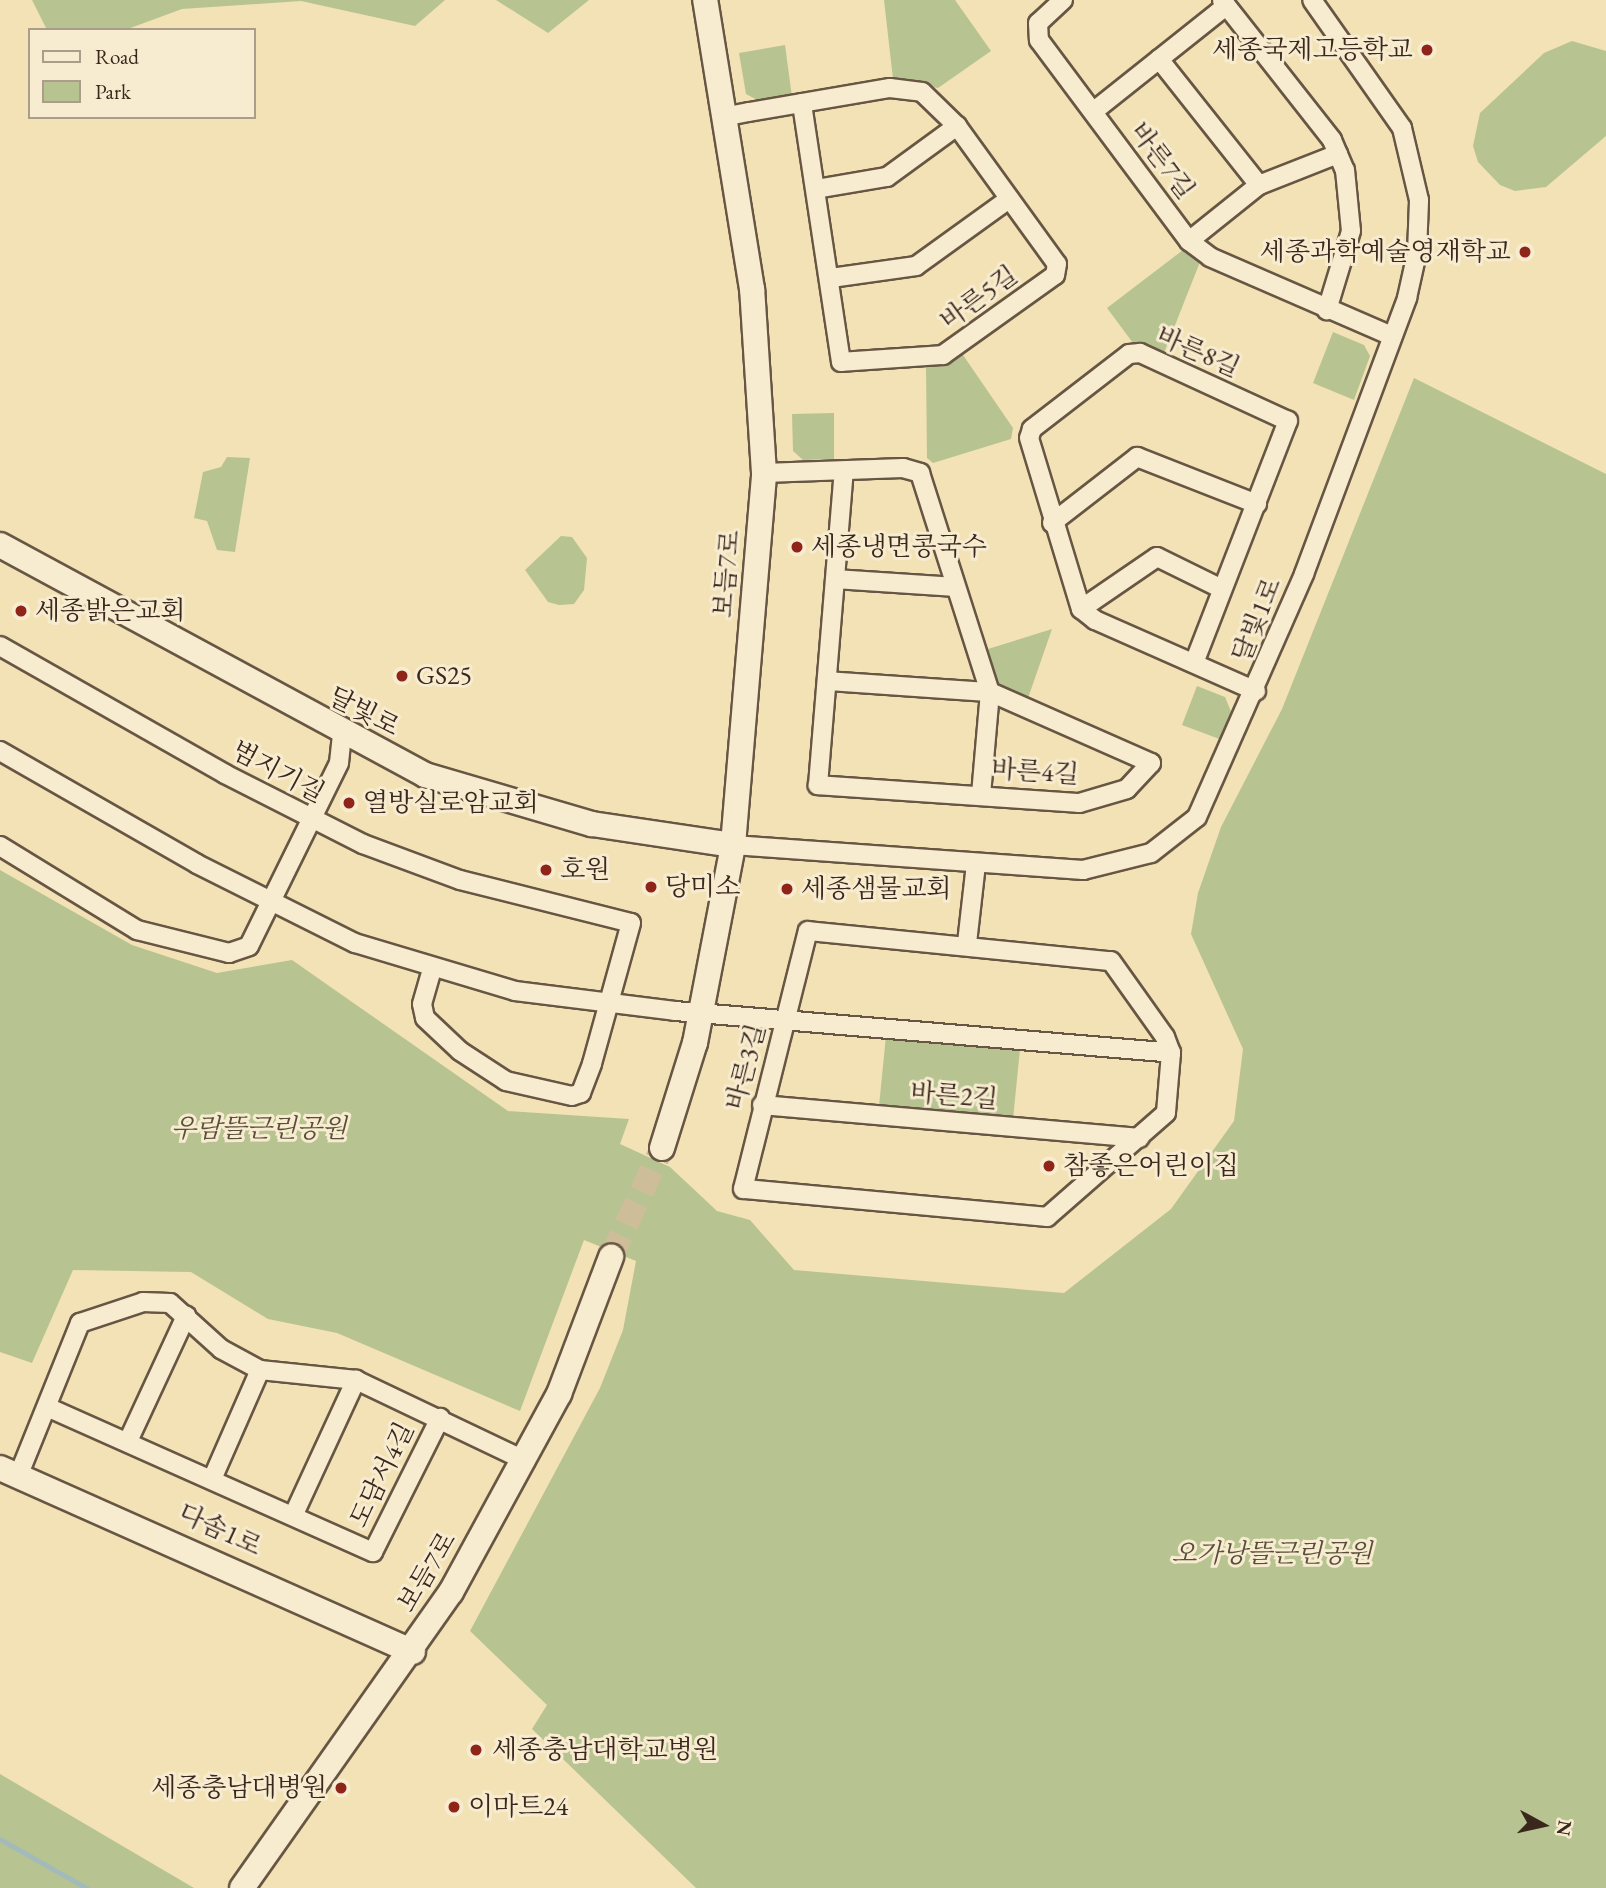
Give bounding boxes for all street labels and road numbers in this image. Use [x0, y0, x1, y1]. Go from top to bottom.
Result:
street label: 바른7길 [1123, 117, 1201, 205]
street label: 바른5길 [934, 260, 1024, 336]
street label: 바른8길 [1152, 320, 1244, 384]
street label: 보듬7로 [708, 529, 746, 619]
street label: 달빛1로 [1226, 573, 1288, 667]
street label: 달빛로 [323, 681, 405, 743]
street label: 범지기길 [226, 735, 330, 809]
street label: 바른4길 [990, 753, 1080, 791]
street label: 바른3길 [720, 1021, 772, 1113]
street label: 바른2길 [909, 1077, 999, 1115]
street label: 도담서4길 [343, 1417, 421, 1533]
street label: 다솜1로 [174, 1497, 266, 1563]
street label: 보듬7로 [391, 1526, 463, 1618]

